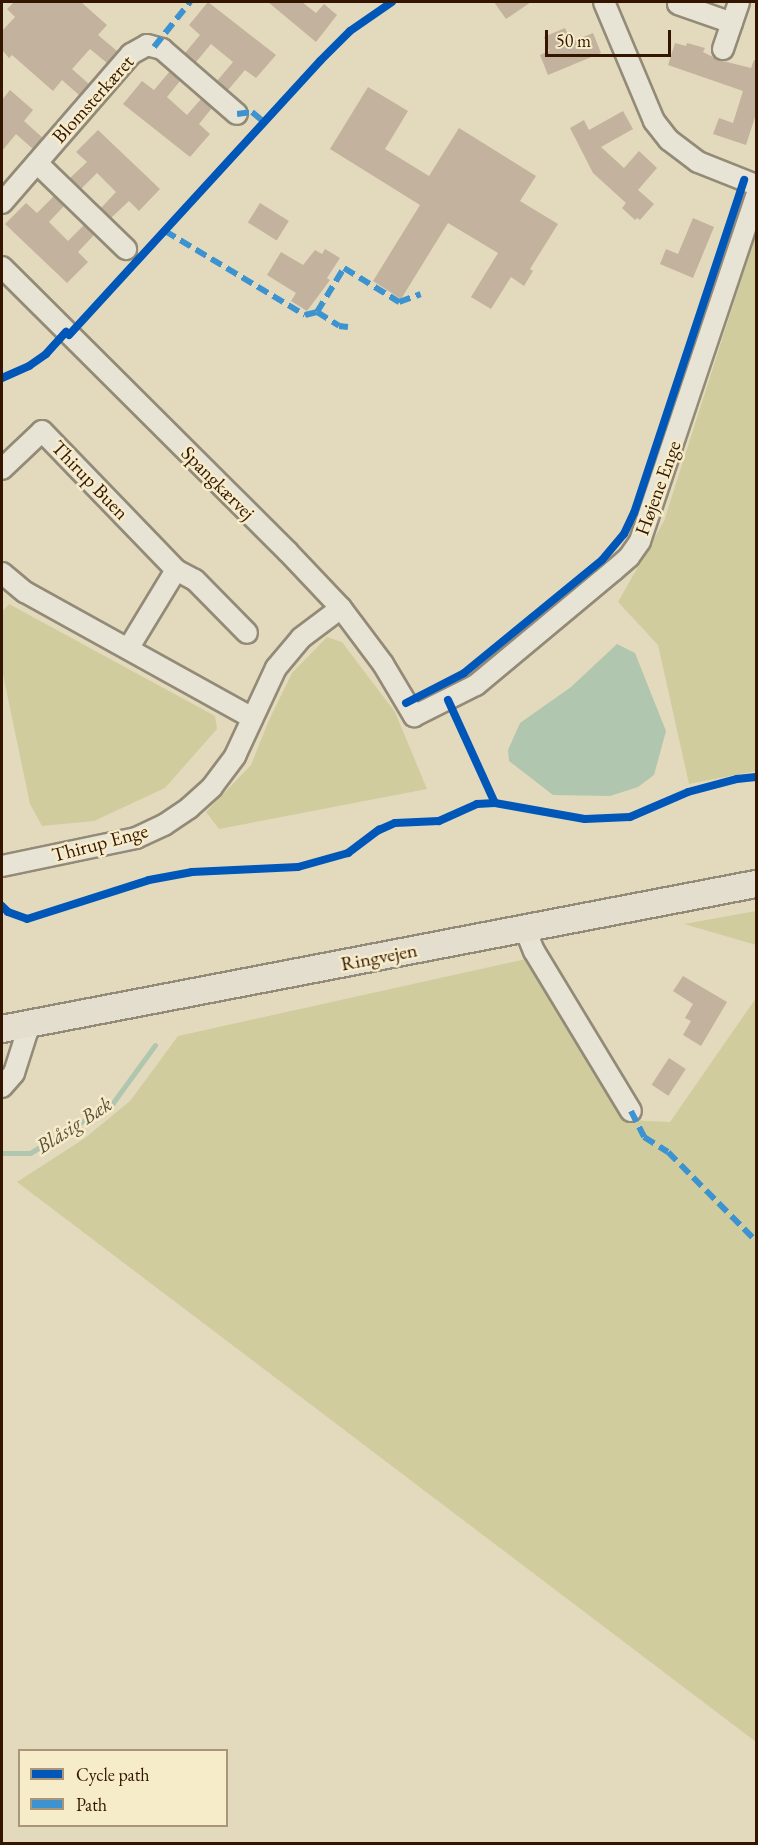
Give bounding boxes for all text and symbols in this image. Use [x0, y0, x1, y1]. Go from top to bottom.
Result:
scale bar [548, 18, 674, 56]
text: 50 m [556, 29, 591, 52]
street label: Blomsterkæret [47, 50, 139, 148]
street label: Thirup Buen [46, 435, 134, 525]
street label: Højene Enge [630, 437, 686, 539]
street label: Spangkærvej [176, 441, 260, 525]
street label: Thirup Enge [49, 819, 151, 867]
street label: Ringvejen [339, 938, 419, 976]
water label: Blåsig Bæk [31, 1091, 117, 1159]
legend [18, 1749, 228, 1827]
text: Cycle path [76, 1763, 150, 1786]
text: Path [76, 1793, 107, 1816]

